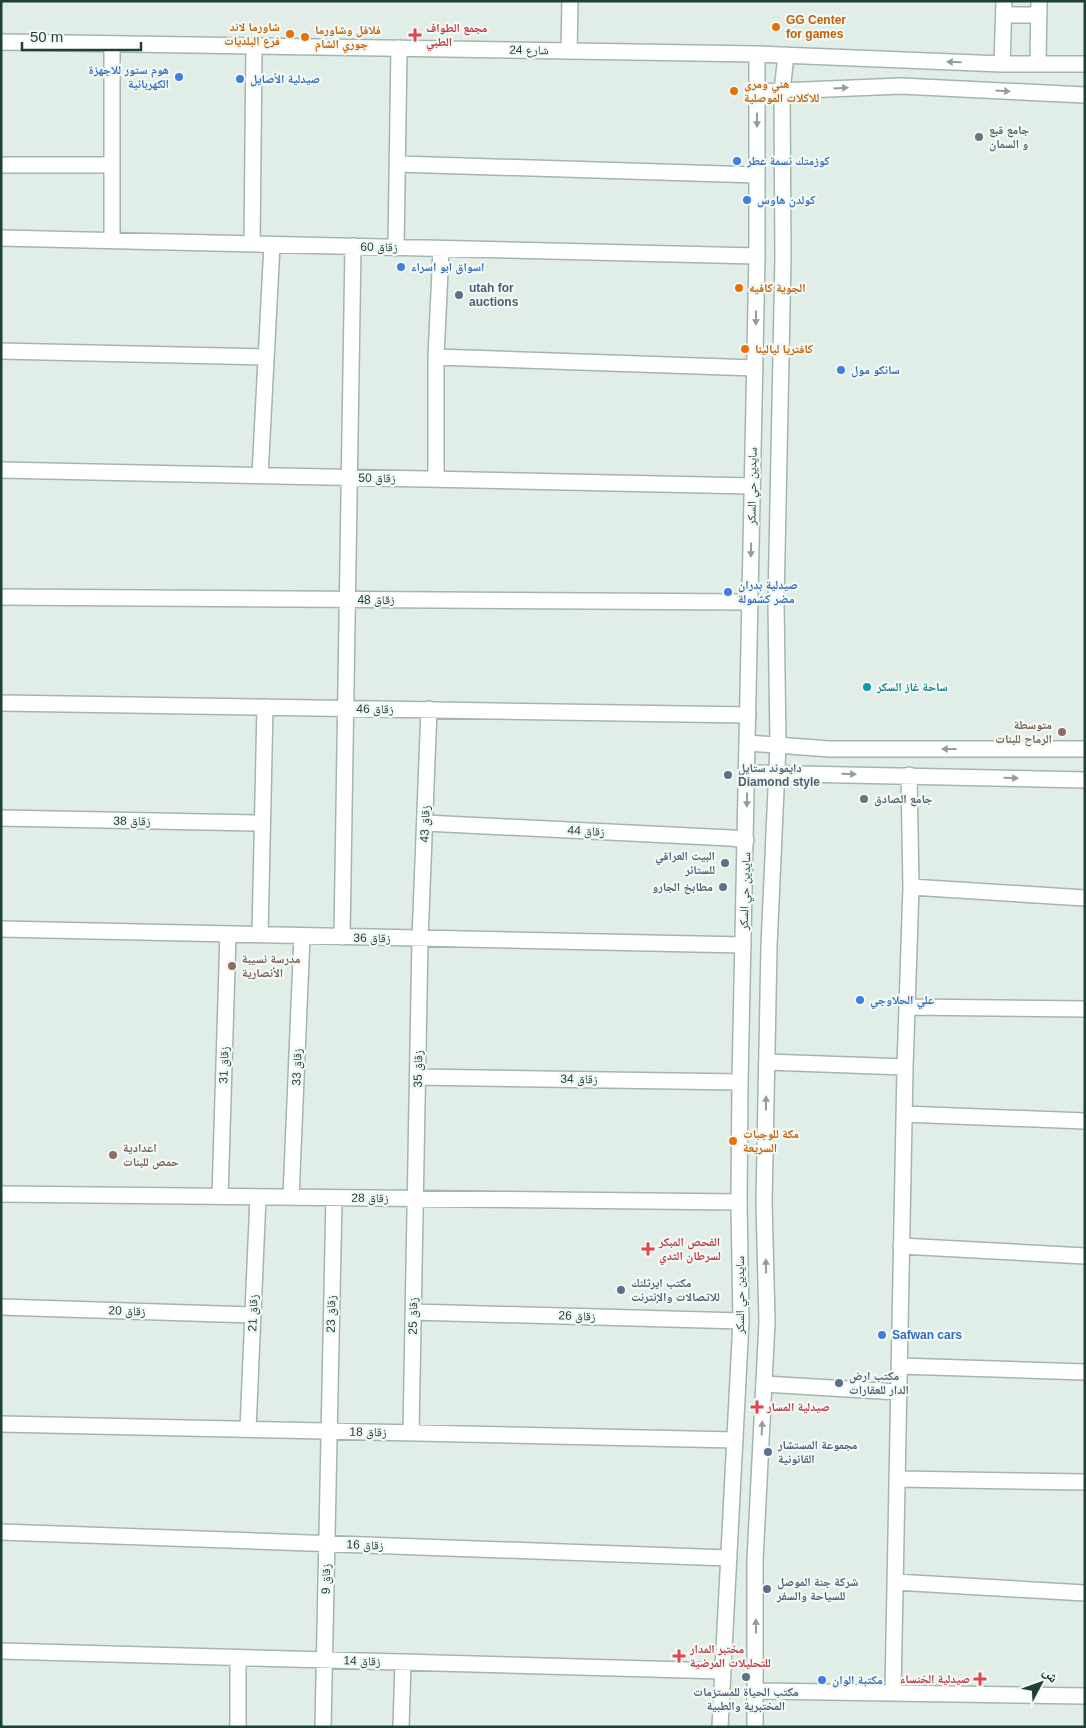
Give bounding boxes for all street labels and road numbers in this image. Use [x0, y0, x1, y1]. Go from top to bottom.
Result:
street label: شارع 24 [509, 43, 549, 58]
street label: زقاق 60 [360, 240, 398, 254]
street label: سايدين حي السكر [744, 447, 763, 526]
street label: زقاق 50 [358, 471, 396, 485]
street label: زقاق 48 [357, 593, 395, 607]
street label: زقاق 46 [356, 702, 394, 716]
street label: زقاق 43 [417, 805, 433, 843]
street label: زقاق 38 [113, 814, 151, 828]
street label: زقاق 44 [567, 823, 605, 839]
street label: سايدين حي السكر [737, 852, 756, 931]
street label: زقاق 36 [353, 931, 391, 945]
street label: زقاق 31 [216, 1046, 232, 1084]
street label: زقاق 33 [289, 1048, 305, 1086]
street label: زقاق 35 [411, 1050, 425, 1088]
street label: زقاق 34 [560, 1072, 598, 1086]
street label: زقاق 28 [351, 1191, 389, 1205]
street label: سايدين حي السكر [733, 1256, 750, 1335]
street label: زقاق 21 [245, 1294, 261, 1332]
street label: زقاق 23 [324, 1295, 338, 1333]
street label: زقاق 25 [406, 1297, 420, 1335]
street label: زقاق 20 [108, 1303, 146, 1319]
street label: زقاق 26 [558, 1308, 596, 1324]
street label: زقاق 18 [349, 1425, 387, 1439]
street label: زقاق 16 [346, 1537, 384, 1553]
street label: زقاق 9 [319, 1563, 333, 1594]
street label: زقاق 14 [343, 1653, 381, 1669]

